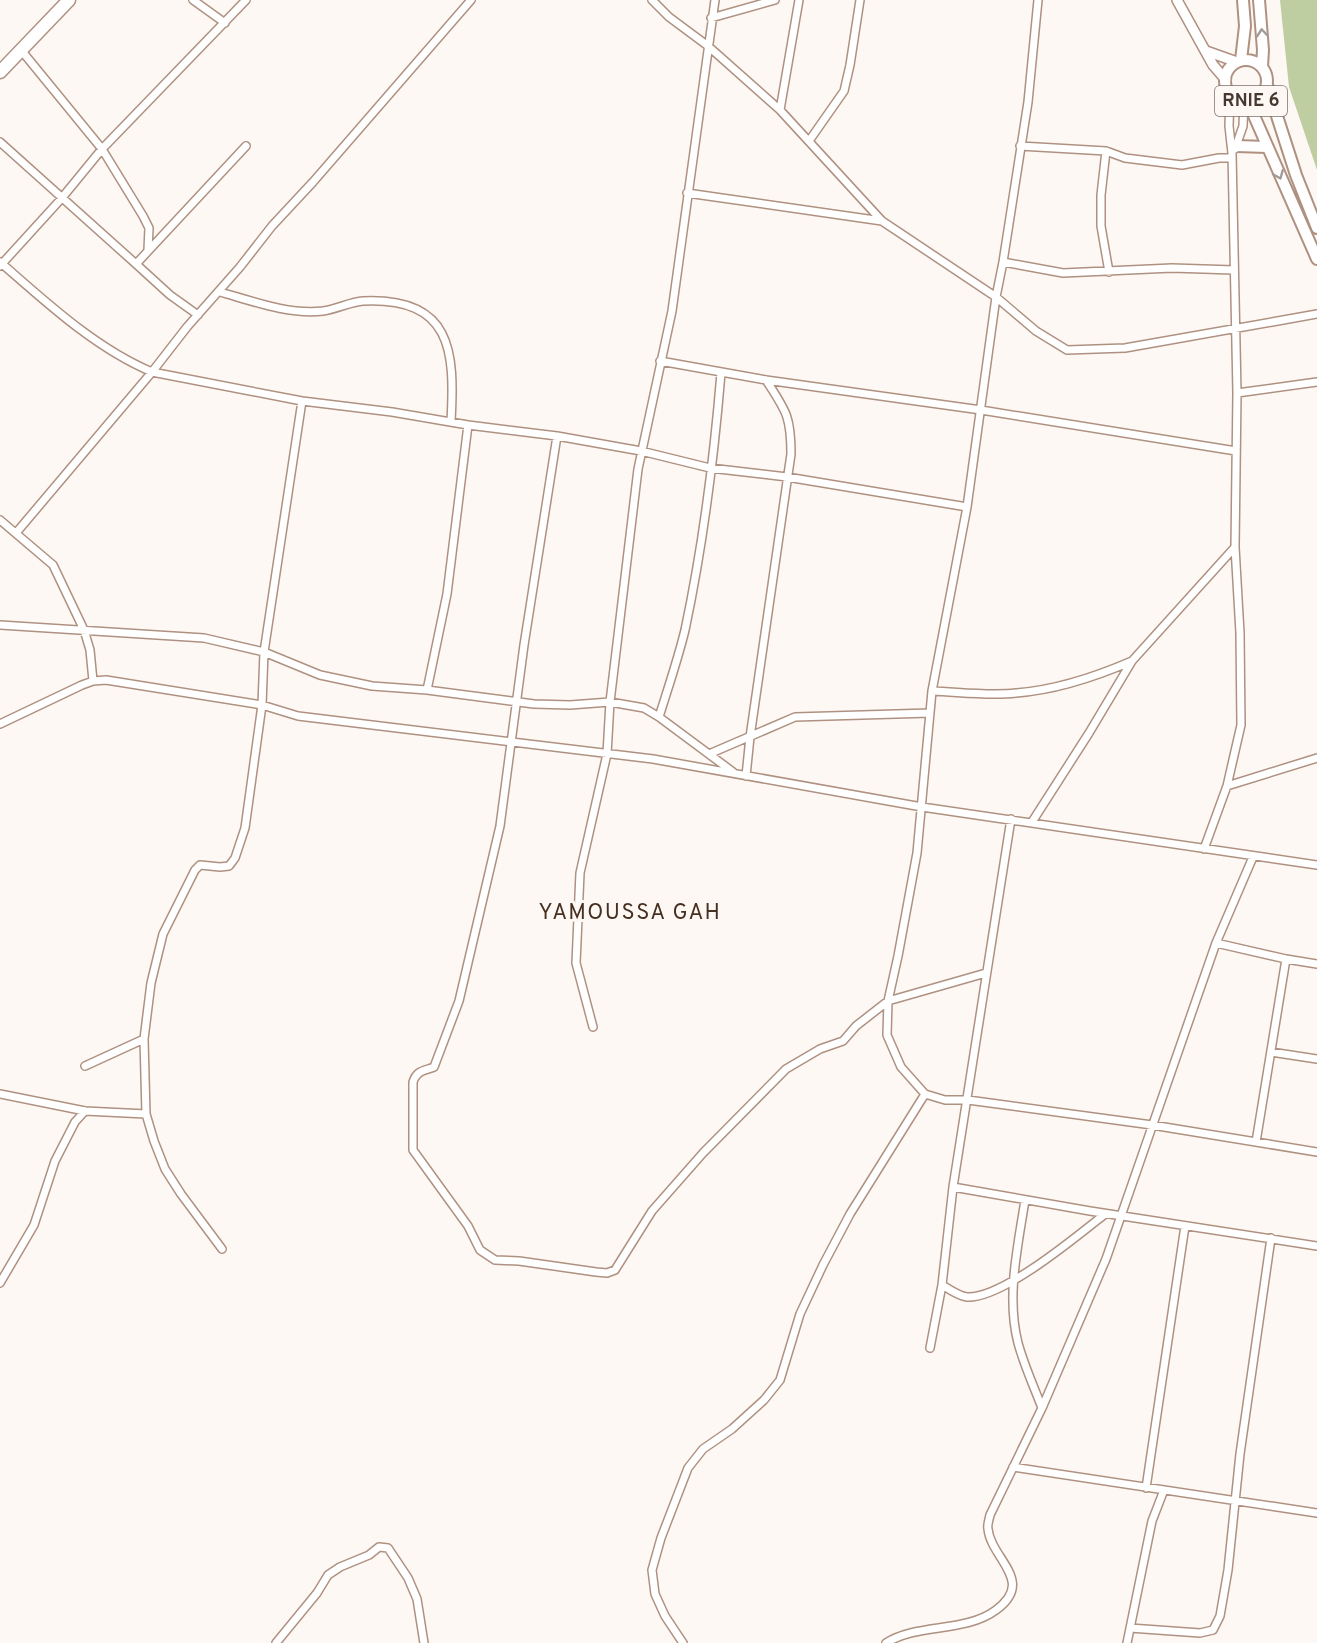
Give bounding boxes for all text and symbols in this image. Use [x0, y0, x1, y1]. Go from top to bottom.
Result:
one-way arrow [1256, 29, 1269, 38]
road number: RNIE 6 [1215, 86, 1287, 116]
one-way arrow [1272, 168, 1284, 179]
district label: YAMOUSSA GAH [539, 900, 721, 927]

